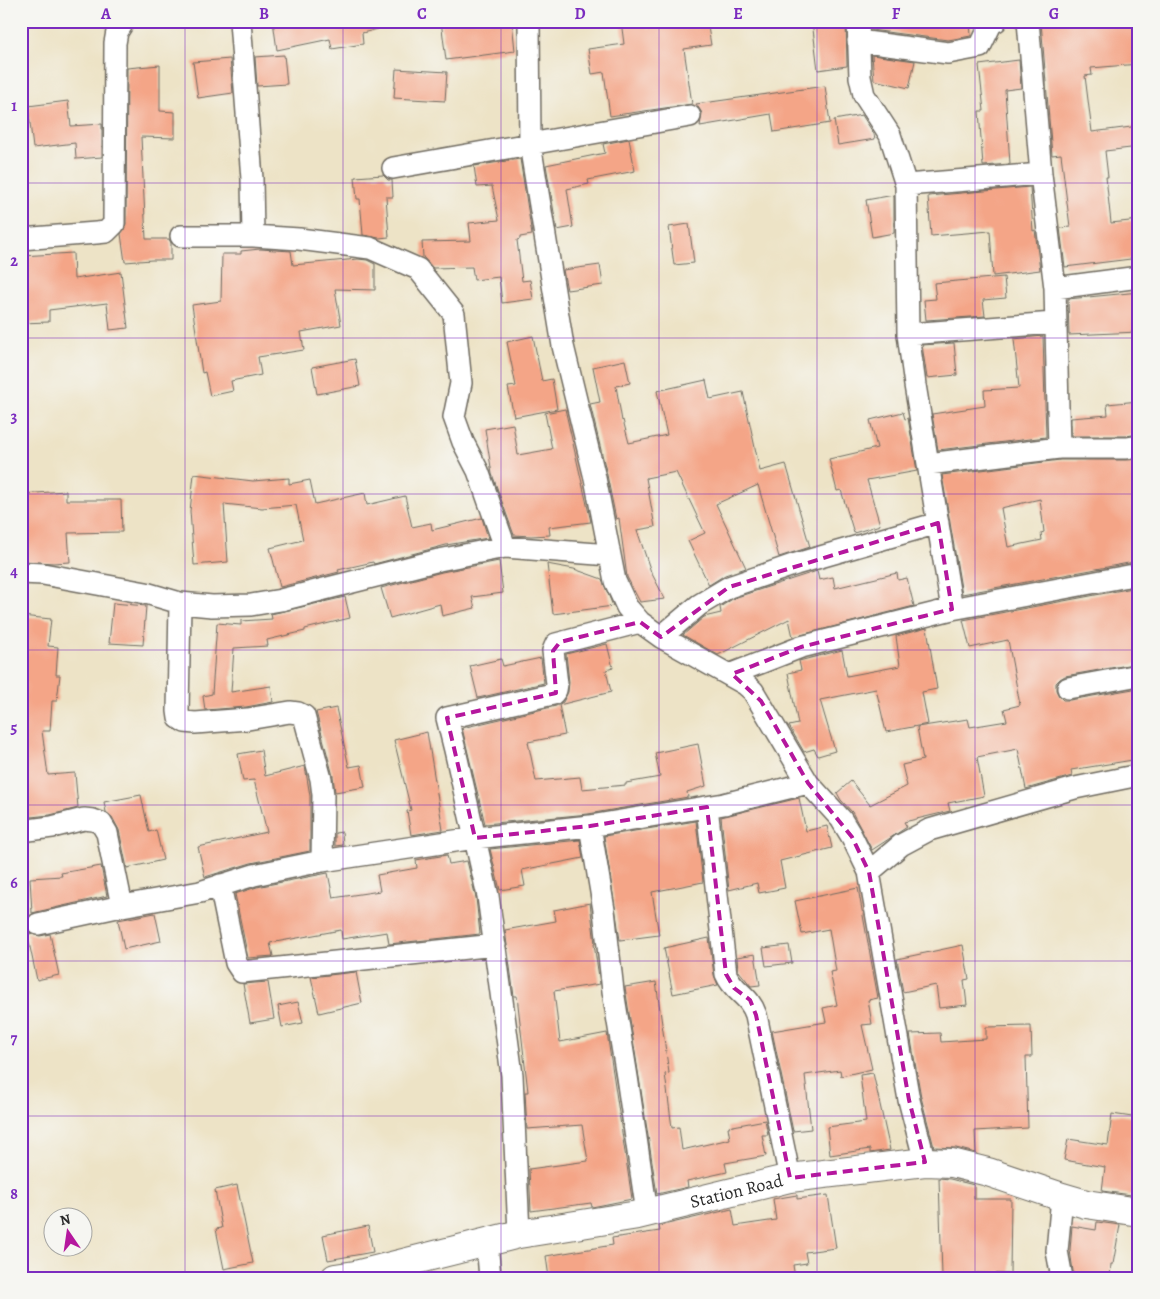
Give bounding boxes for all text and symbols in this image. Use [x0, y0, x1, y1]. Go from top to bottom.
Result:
text: A [100, 3, 112, 25]
text: B [259, 3, 269, 25]
text: C [417, 3, 427, 25]
text: D [574, 3, 586, 25]
text: E [733, 3, 743, 25]
text: F [892, 3, 901, 25]
text: G [1049, 3, 1059, 25]
text: 1 [11, 95, 17, 117]
text: 2 [10, 250, 18, 272]
text: 3 [11, 406, 18, 428]
text: 4 [10, 561, 18, 583]
text: 5 [11, 717, 18, 739]
text: 6 [10, 872, 18, 894]
text: 7 [11, 1028, 18, 1050]
street label: Station Road [687, 1168, 786, 1214]
text: 8 [10, 1183, 18, 1205]
north arrow [42, 1206, 92, 1256]
text: N [58, 1209, 72, 1230]

